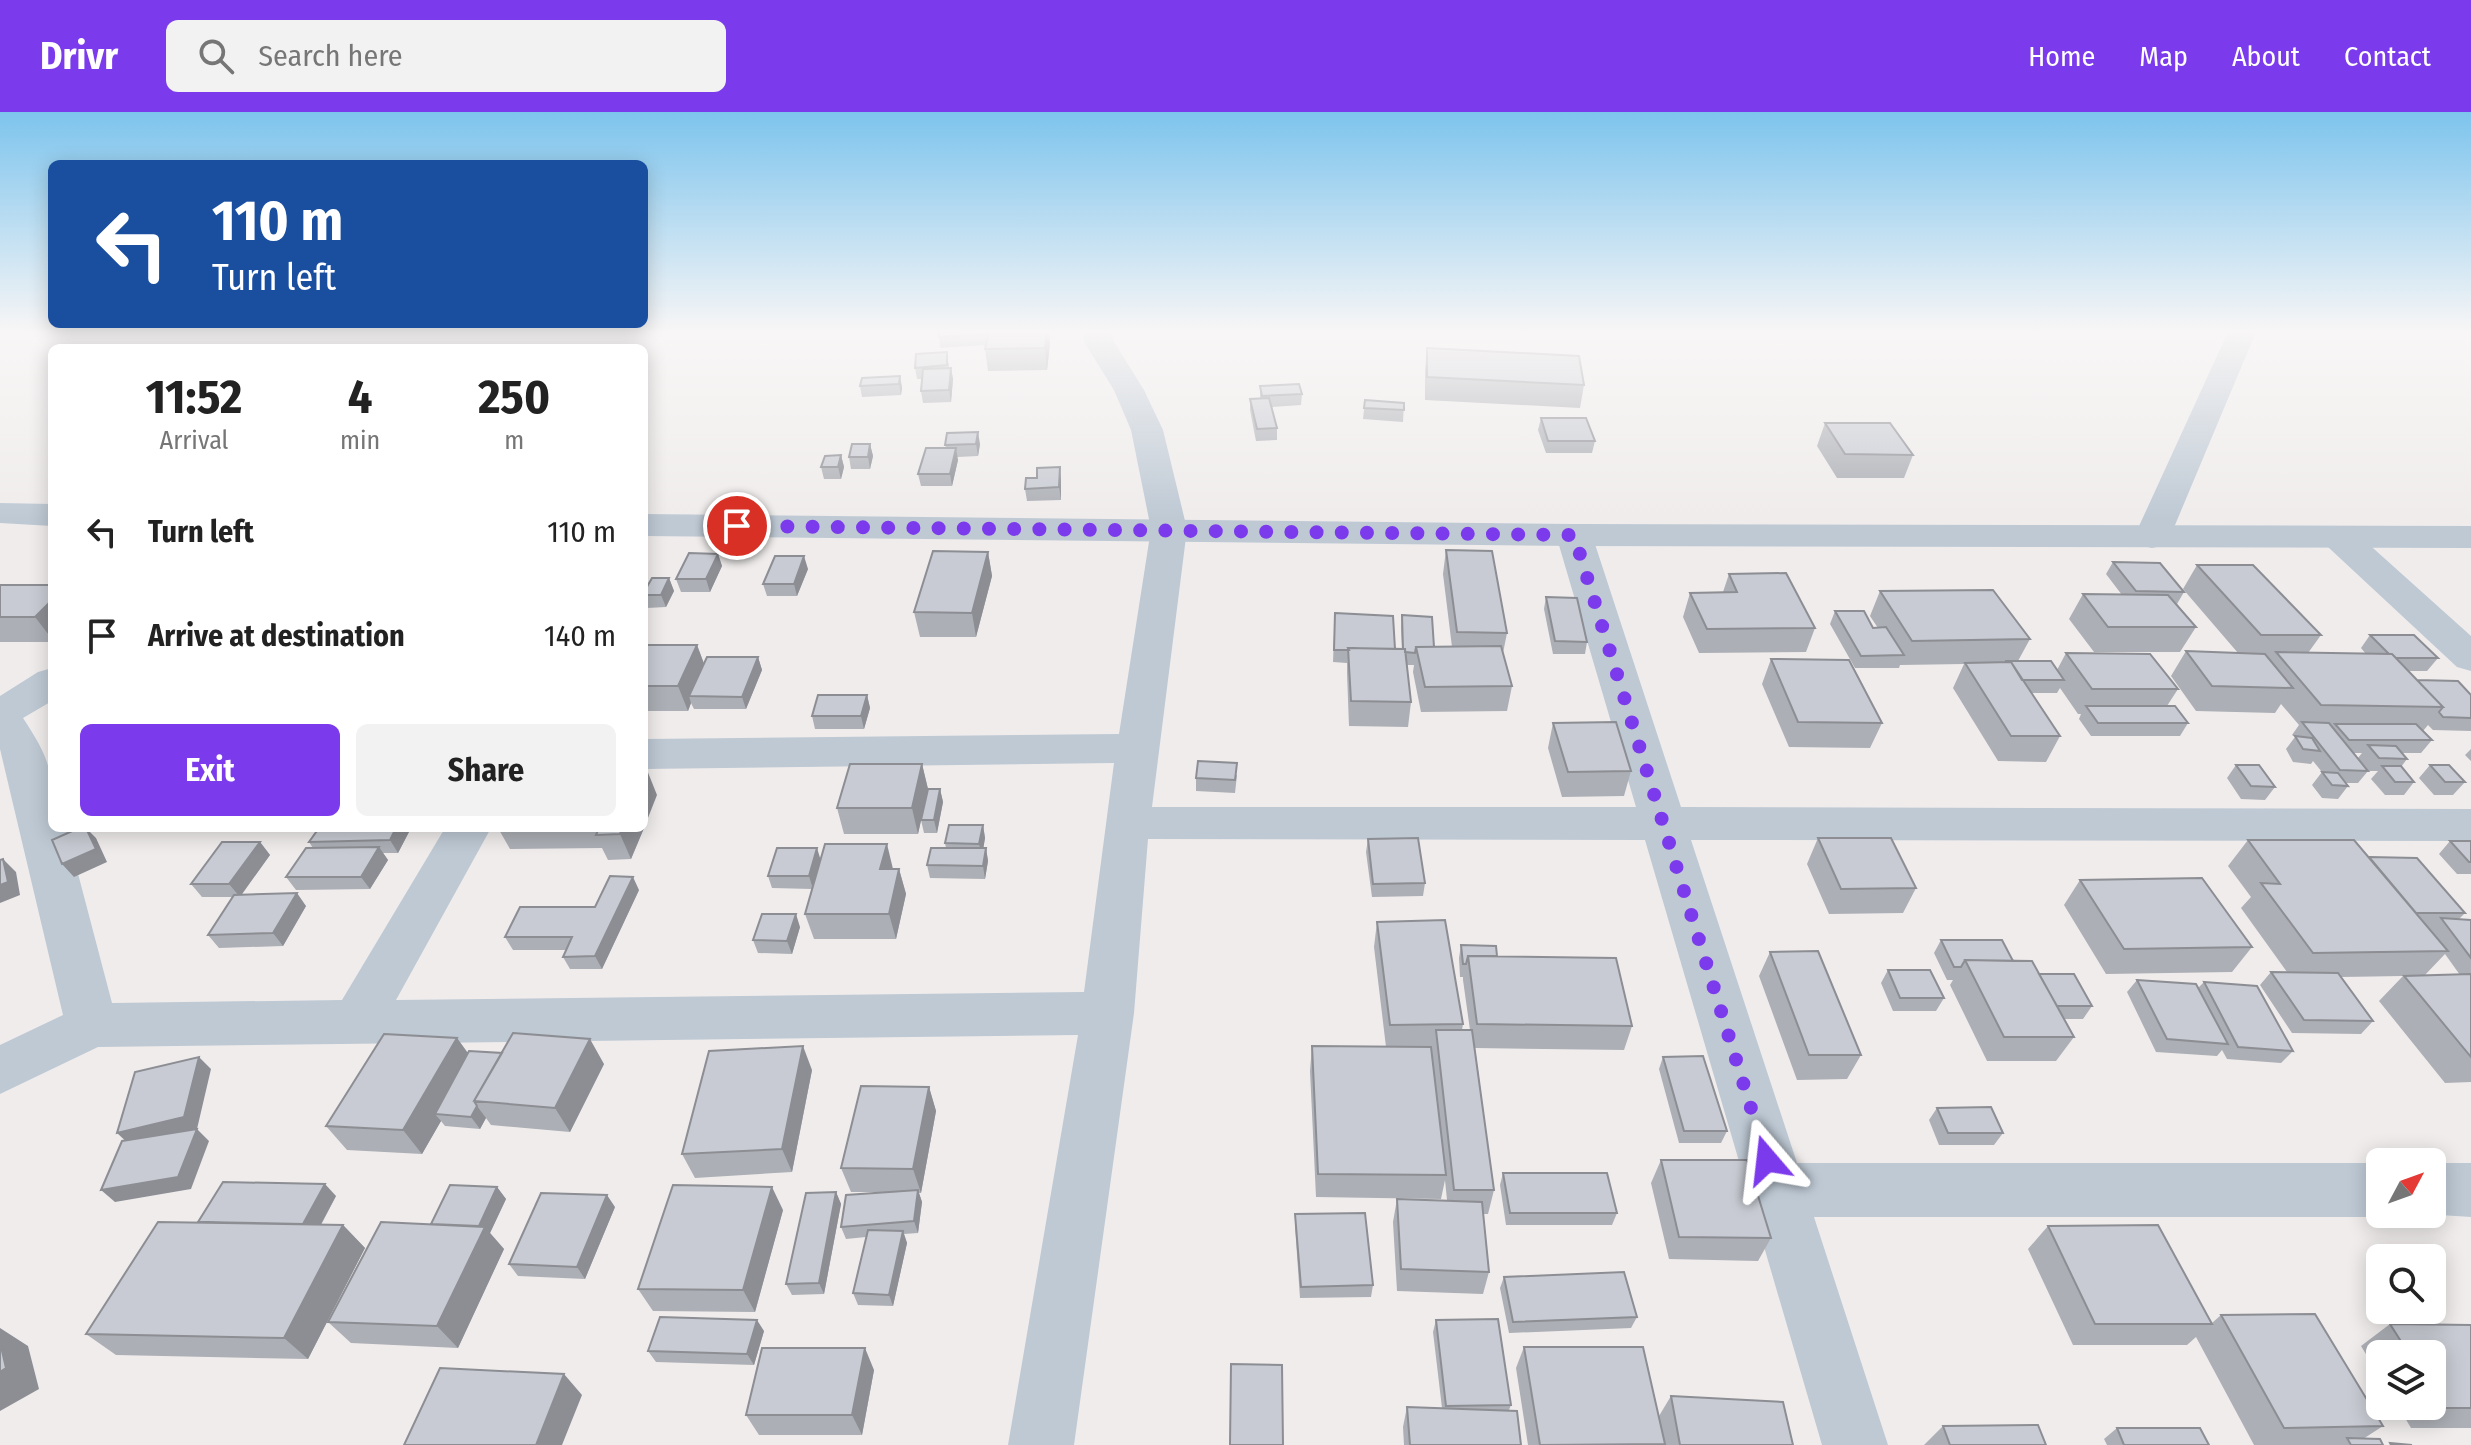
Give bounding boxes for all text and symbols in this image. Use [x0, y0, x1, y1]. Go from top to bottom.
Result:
search box [166, 20, 726, 92]
text: Drivr [40, 33, 118, 79]
icon: search [194, 34, 238, 78]
text: Search here [258, 38, 403, 74]
text: Home [2028, 40, 2095, 73]
text: Map [2139, 40, 2188, 73]
text: About [2232, 40, 2300, 73]
text: Contact [2344, 40, 2431, 73]
text: 110 m [212, 188, 343, 255]
icon: left [80, 192, 184, 296]
text: Turn left [212, 256, 336, 300]
text: 11:52 [146, 368, 242, 426]
text: 4 [348, 368, 373, 426]
text: 250 [478, 368, 550, 426]
text: Arrival [160, 425, 228, 456]
text: min [340, 425, 380, 456]
text: m [504, 425, 524, 456]
pin [703, 492, 771, 560]
icon: arrive [715, 504, 759, 548]
icon: left [80, 510, 124, 554]
text: Turn left [148, 514, 254, 550]
text: 110 m [547, 514, 616, 550]
icon: arrive [80, 614, 124, 658]
text: Arrive at destination [148, 618, 405, 654]
text: 140 m [544, 618, 616, 654]
button: Exit [80, 724, 340, 816]
button: Share [356, 724, 616, 816]
position arrow [1725, 1118, 1809, 1202]
north arrow [2366, 1148, 2446, 1228]
map controls [2366, 1148, 2446, 1420]
button: search [2366, 1244, 2446, 1324]
button: layers [2366, 1340, 2446, 1420]

